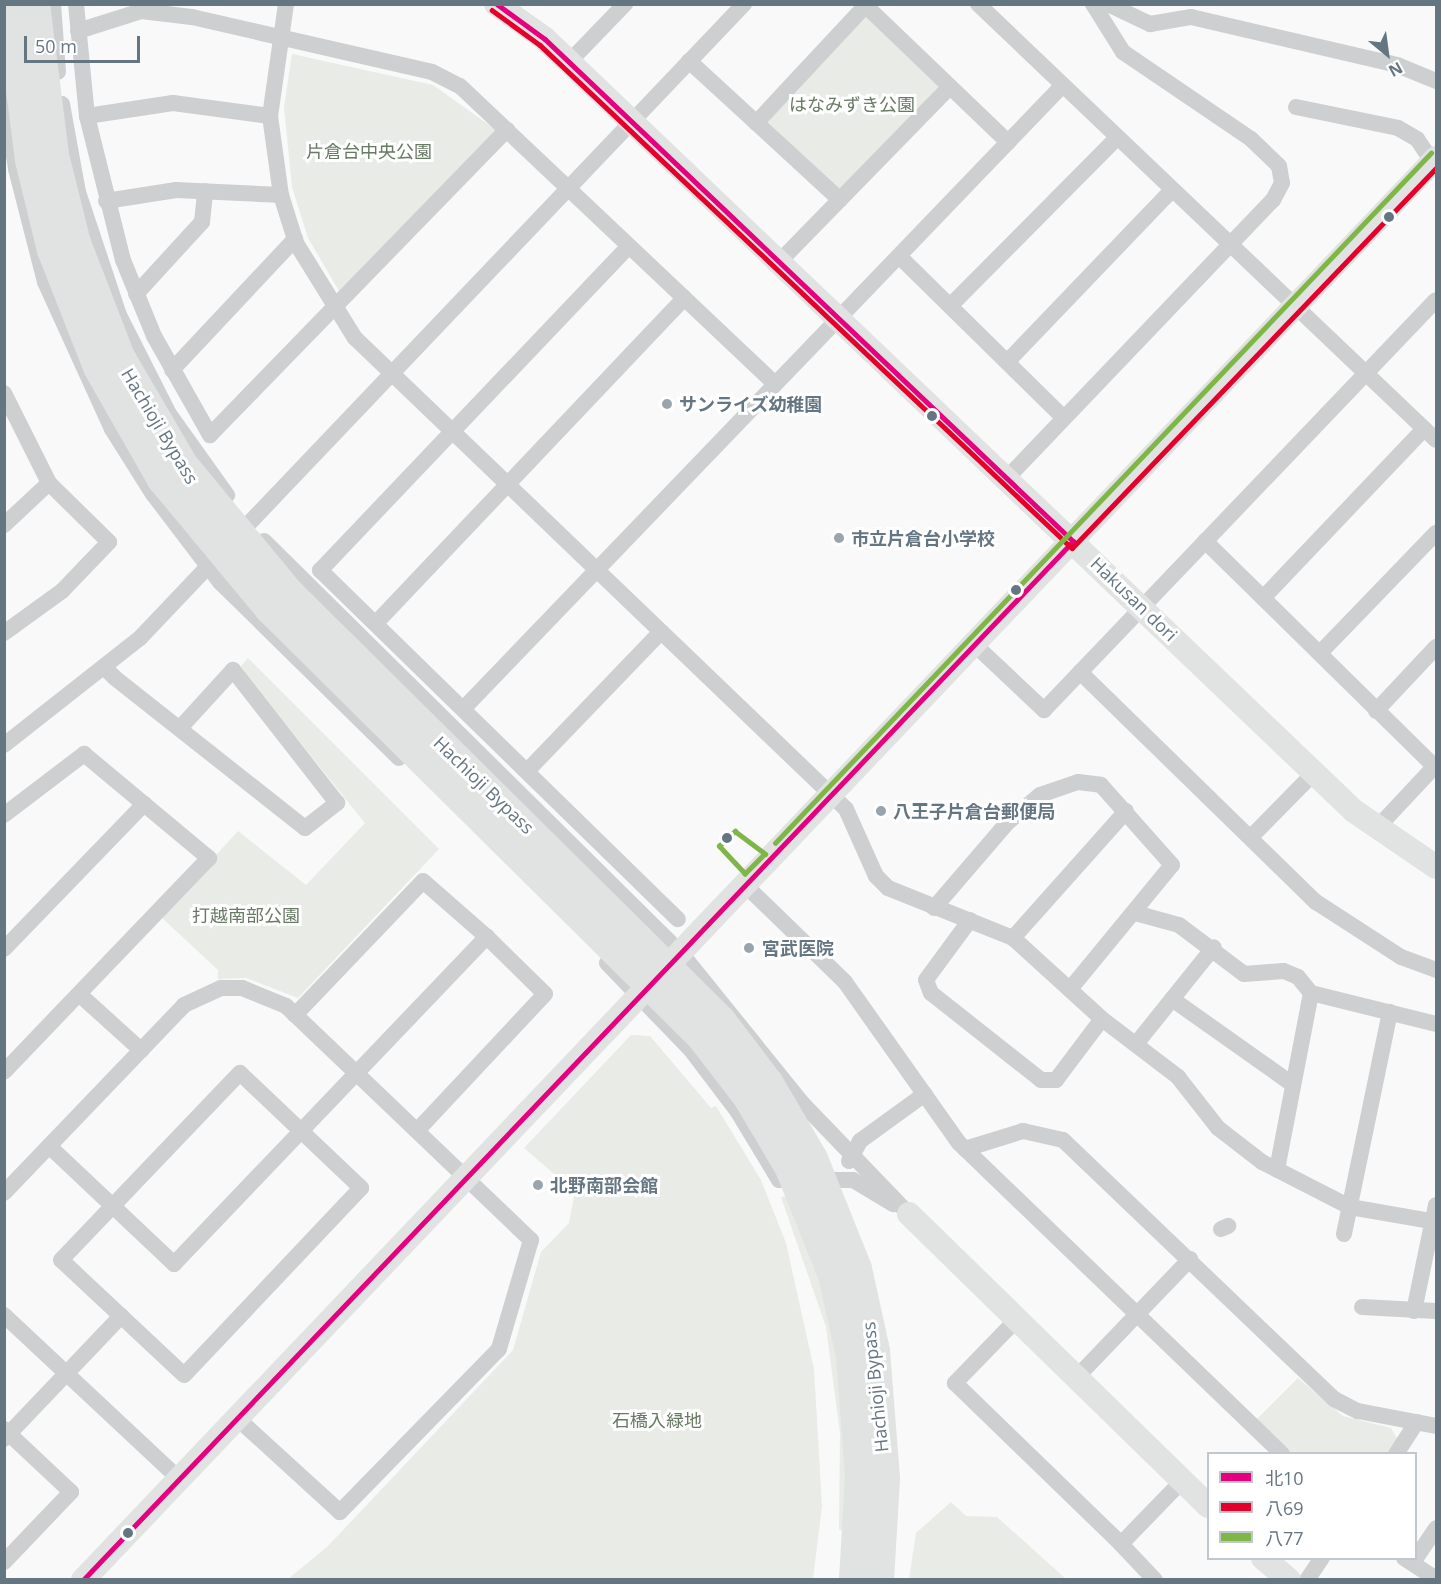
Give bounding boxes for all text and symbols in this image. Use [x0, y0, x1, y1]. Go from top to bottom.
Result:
scale bar [27, 24, 142, 62]
north arrow [1357, 24, 1417, 84]
text: 50 m [35, 34, 77, 58]
text: N [1385, 57, 1407, 83]
park label: はなみずき公園 [789, 93, 915, 115]
park label: 片倉台中央公園 [306, 140, 432, 162]
unlabelled marker [1383, 211, 1395, 223]
street label: Hachioji Bypass [117, 364, 203, 488]
place label: サンライズ幼稚園 [679, 393, 823, 415]
marker: サンライズ幼稚園 [660, 397, 674, 411]
unlabelled marker [926, 410, 938, 422]
place label: 市立片倉台小学校 [851, 527, 995, 549]
marker: 市立片倉台小学校 [832, 531, 846, 545]
street label: Hakusan dori [1086, 552, 1182, 646]
unlabelled marker [1010, 584, 1022, 596]
street label: Hachioji Bypass [429, 732, 539, 838]
place label: 八王子片倉台郵便局 [893, 800, 1055, 822]
marker: 八王子片倉台郵便局 [874, 804, 888, 818]
unlabelled marker [721, 832, 733, 844]
park label: 打越南部公園 [192, 904, 300, 926]
place label: 宮武医院 [762, 937, 834, 959]
marker: 宮武医院 [740, 939, 758, 957]
place label: 北野南部会館 [550, 1174, 658, 1196]
marker: 北野南部会館 [531, 1178, 545, 1192]
street label: Hachioji Bypass [857, 1321, 893, 1453]
park label: 石橋入緑地 [612, 1409, 702, 1431]
legend [1207, 1452, 1417, 1560]
text: 北10 [1265, 1466, 1304, 1490]
text: 八69 [1265, 1496, 1304, 1520]
text: 八77 [1265, 1526, 1304, 1550]
unlabelled marker [122, 1527, 134, 1539]

